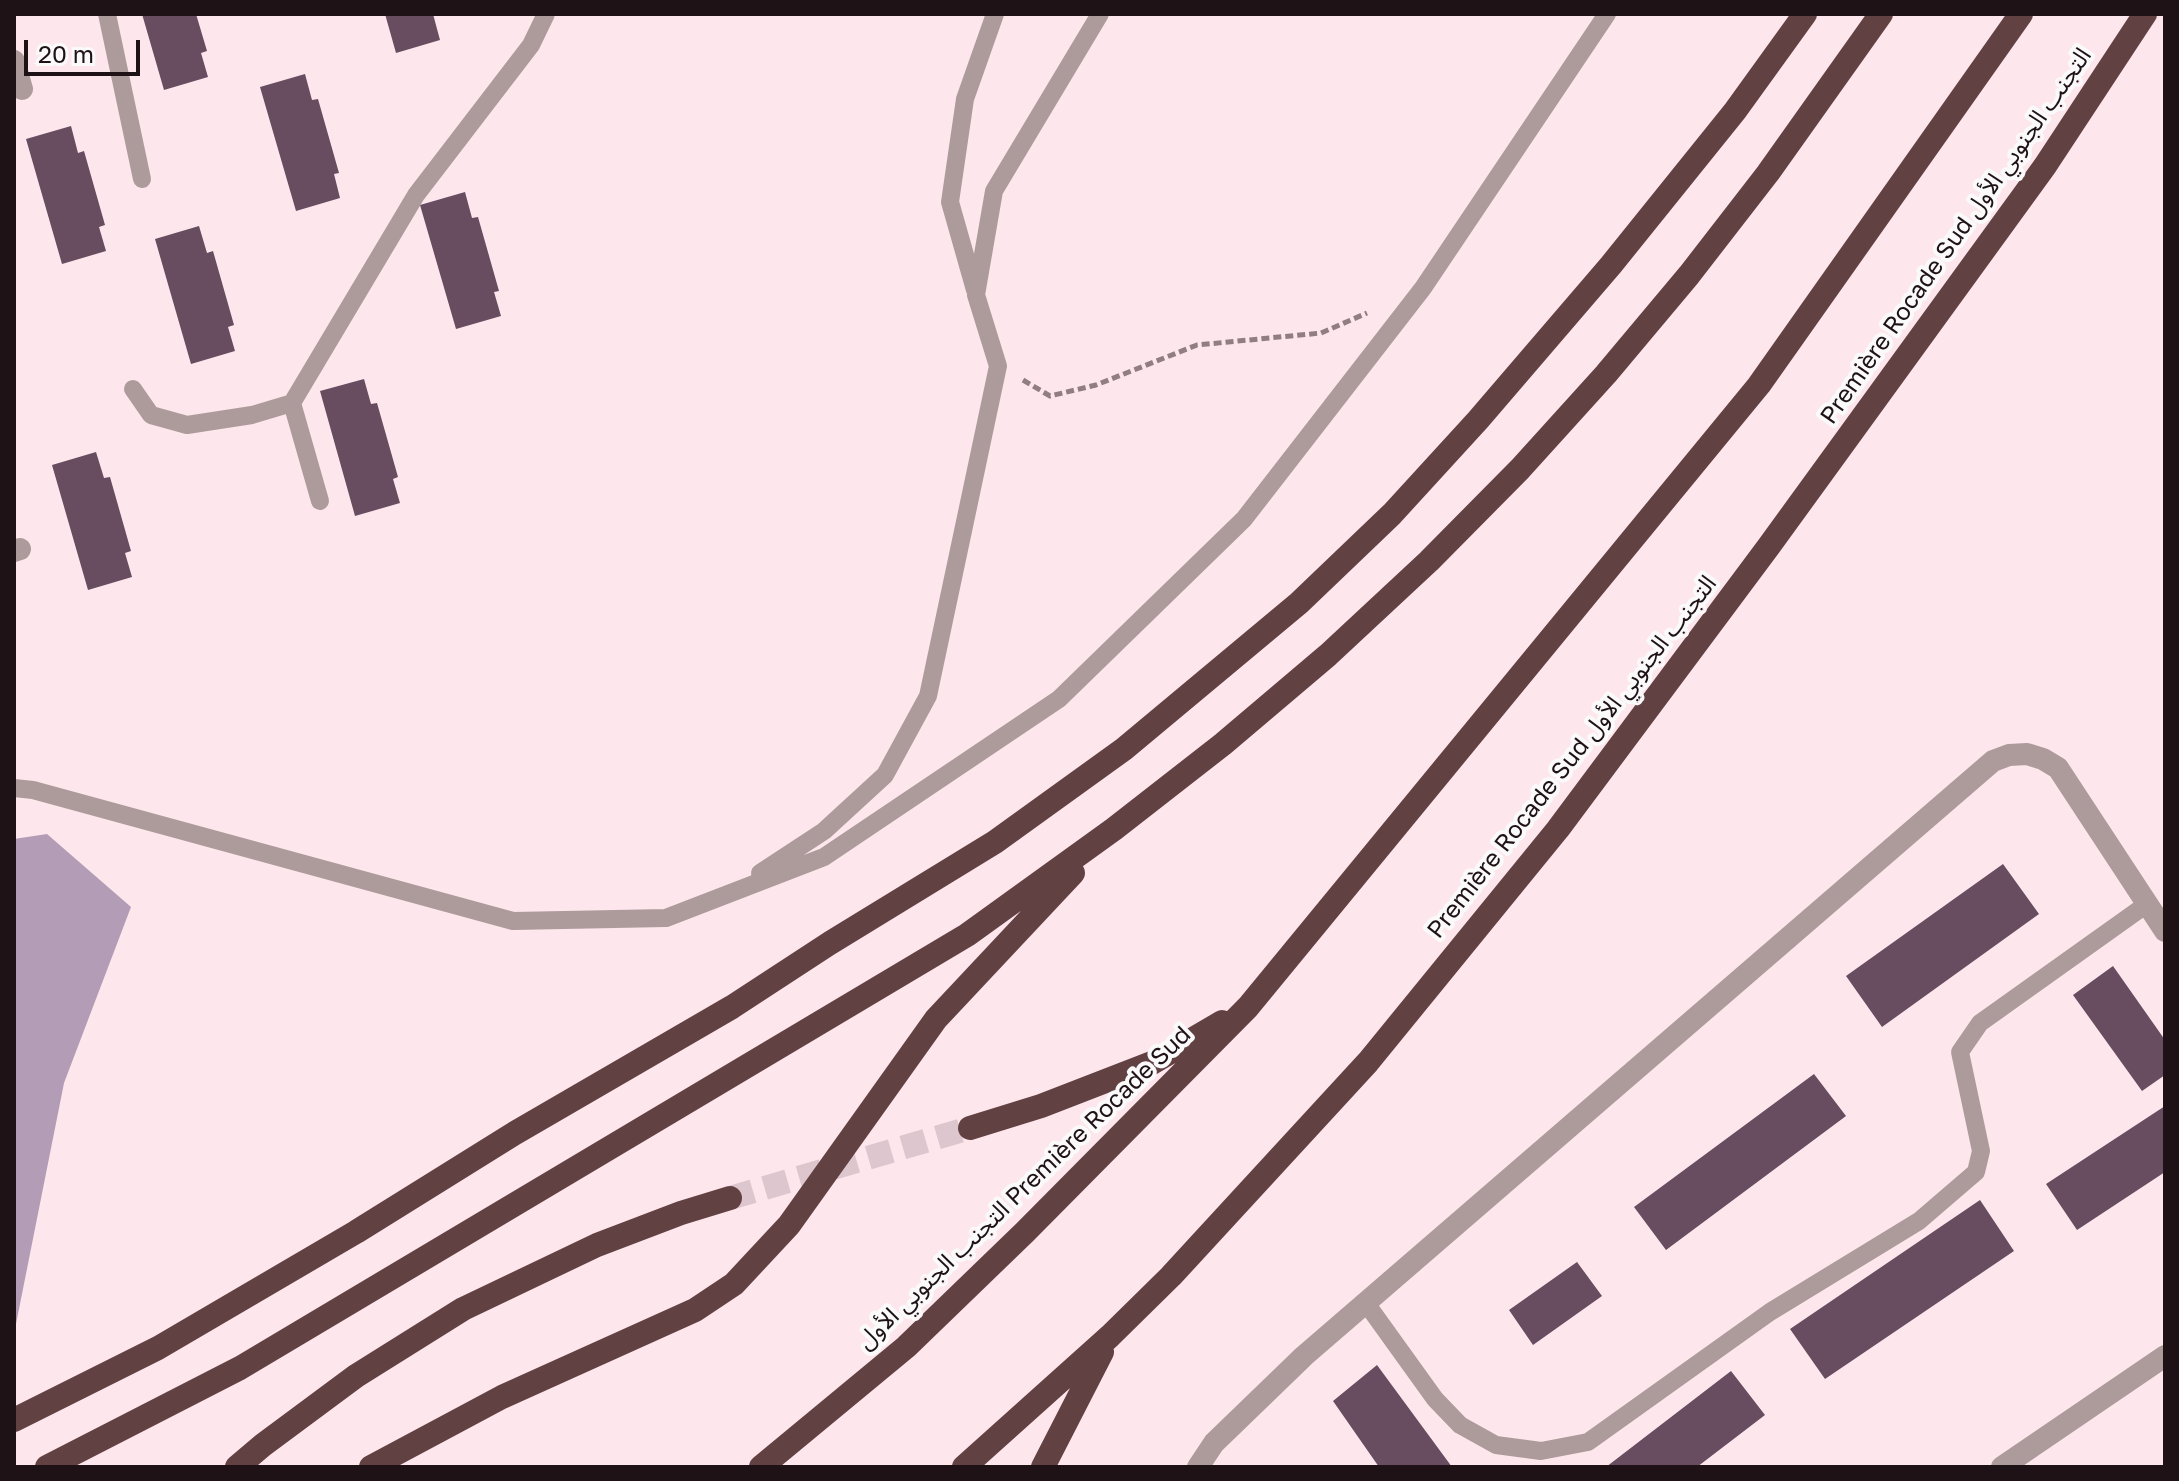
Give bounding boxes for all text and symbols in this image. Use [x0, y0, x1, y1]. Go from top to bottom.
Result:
scale bar [28, 24, 144, 74]
text: 20 m [38, 39, 94, 68]
street label: Première Rocade Sud التجنب الجنوبي الأول [1814, 42, 2098, 430]
street label: Première Rocade Sud التجنب الجنوبي الأول [1421, 570, 1723, 944]
street label: التجنب الجنوبي الأول Première Rocade Sud [851, 1020, 1197, 1356]

